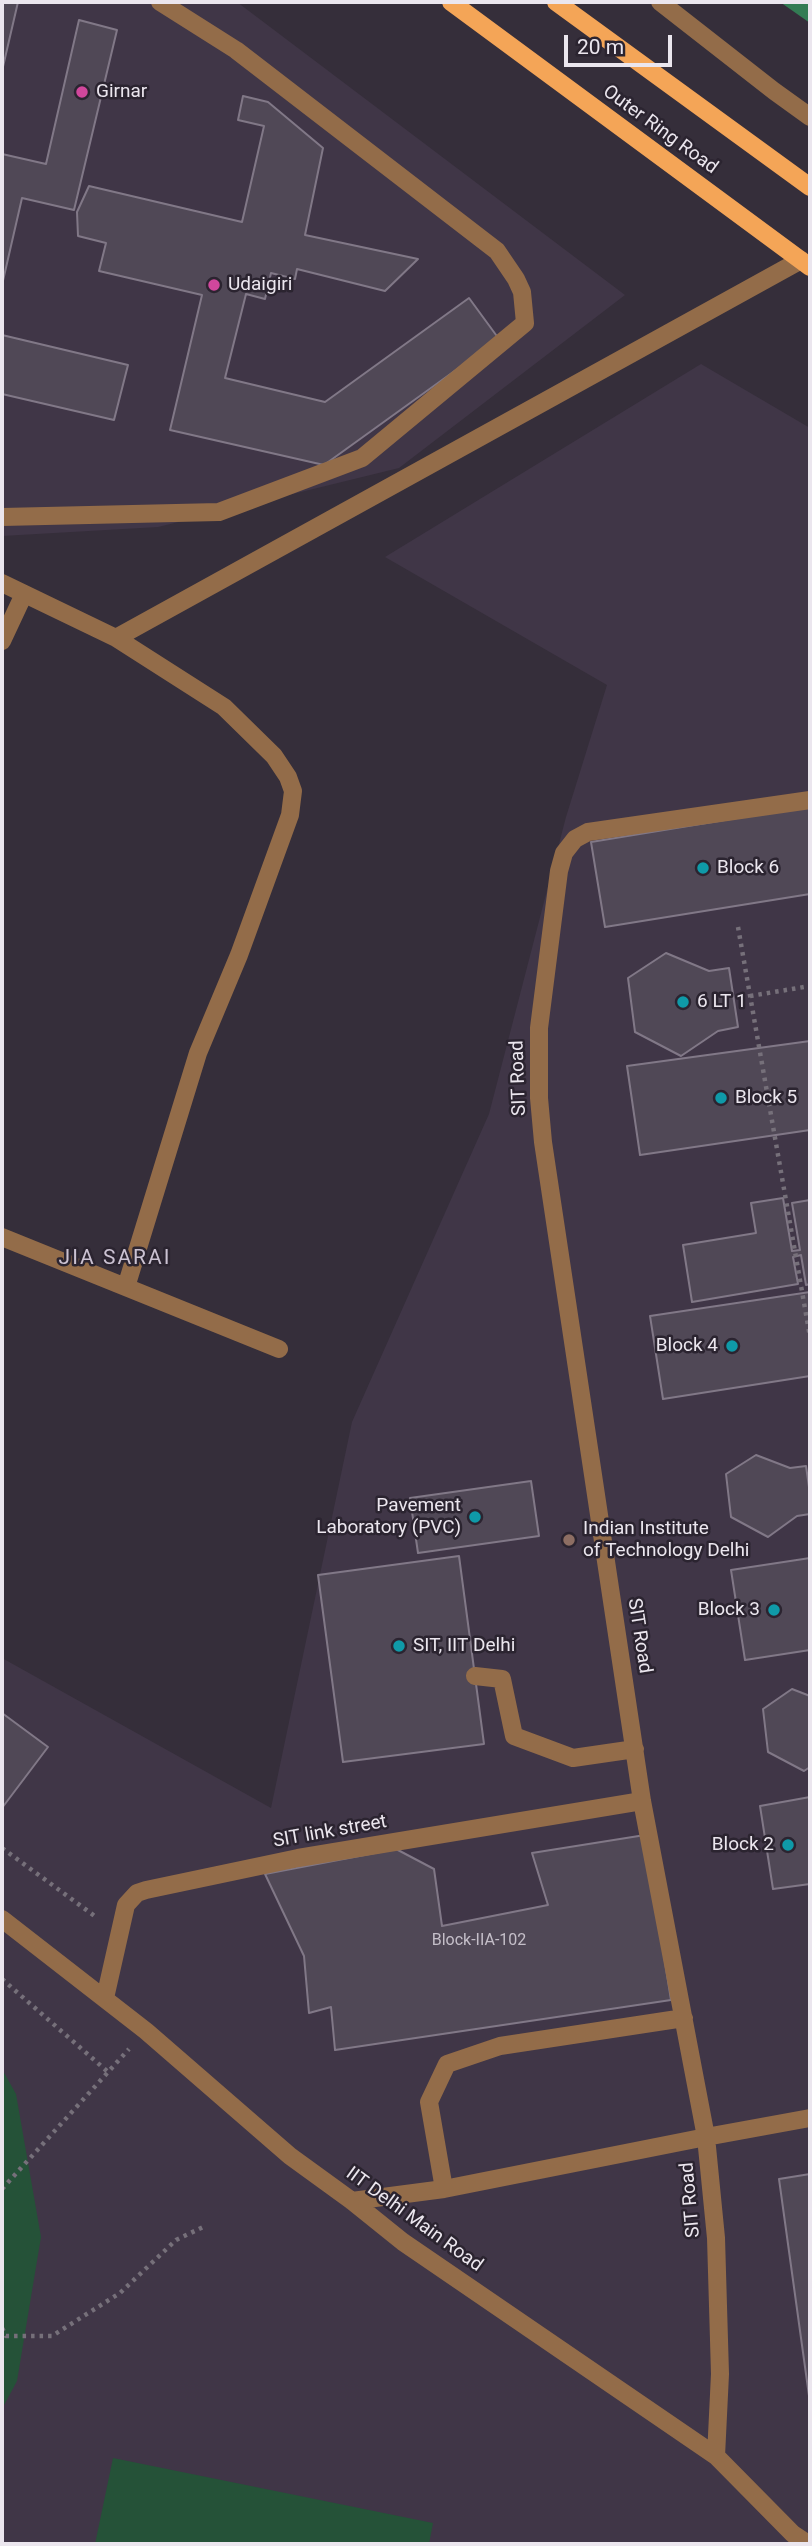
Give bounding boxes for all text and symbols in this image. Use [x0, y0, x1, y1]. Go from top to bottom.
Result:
scale bar [567, 21, 676, 65]
text: 20 m [577, 35, 624, 59]
place label: Girnar [96, 81, 147, 103]
street label: Outer Ring Road [598, 81, 722, 179]
marker: Girnar [74, 84, 90, 100]
place label: Udaigiri [228, 274, 292, 296]
marker: Udaigiri [206, 277, 222, 293]
place label: Block 6 [717, 857, 779, 879]
marker: Block 6 [695, 860, 711, 876]
place label: 6 LT 1 [697, 991, 747, 1013]
marker: 6 LT 1 [675, 994, 691, 1010]
street label: SIT Road [506, 1040, 532, 1116]
place label: Block 5 [735, 1087, 797, 1109]
marker: Block 5 [713, 1090, 729, 1106]
district label: JIA SARAI [60, 1246, 170, 1272]
place label: Block 4 [656, 1335, 718, 1357]
marker: Block 4 [724, 1338, 740, 1354]
place label: Pavement Laboratory (PVC) [316, 1495, 461, 1539]
marker: Pavement Laboratory (PVC) [467, 1509, 483, 1525]
place label: Indian Institute of Technology Delhi [583, 1518, 749, 1562]
marker: Indian Institute of Technology Delhi [561, 1532, 577, 1548]
street label: SIT Road [622, 1597, 656, 1675]
place label: Block 3 [698, 1599, 760, 1621]
marker: Block 3 [766, 1602, 782, 1618]
place label: SIT, IIT Delhi [413, 1635, 515, 1657]
marker: SIT, IIT Delhi [391, 1638, 407, 1654]
street label: SIT link street [271, 1811, 389, 1853]
place label: Block 2 [712, 1834, 774, 1856]
marker: Block 2 [780, 1837, 796, 1853]
house number: Block-IIA-102 [432, 1931, 526, 1951]
street label: SIT Road [676, 2161, 706, 2239]
street label: IIT Delhi Main Road [341, 2163, 487, 2277]

